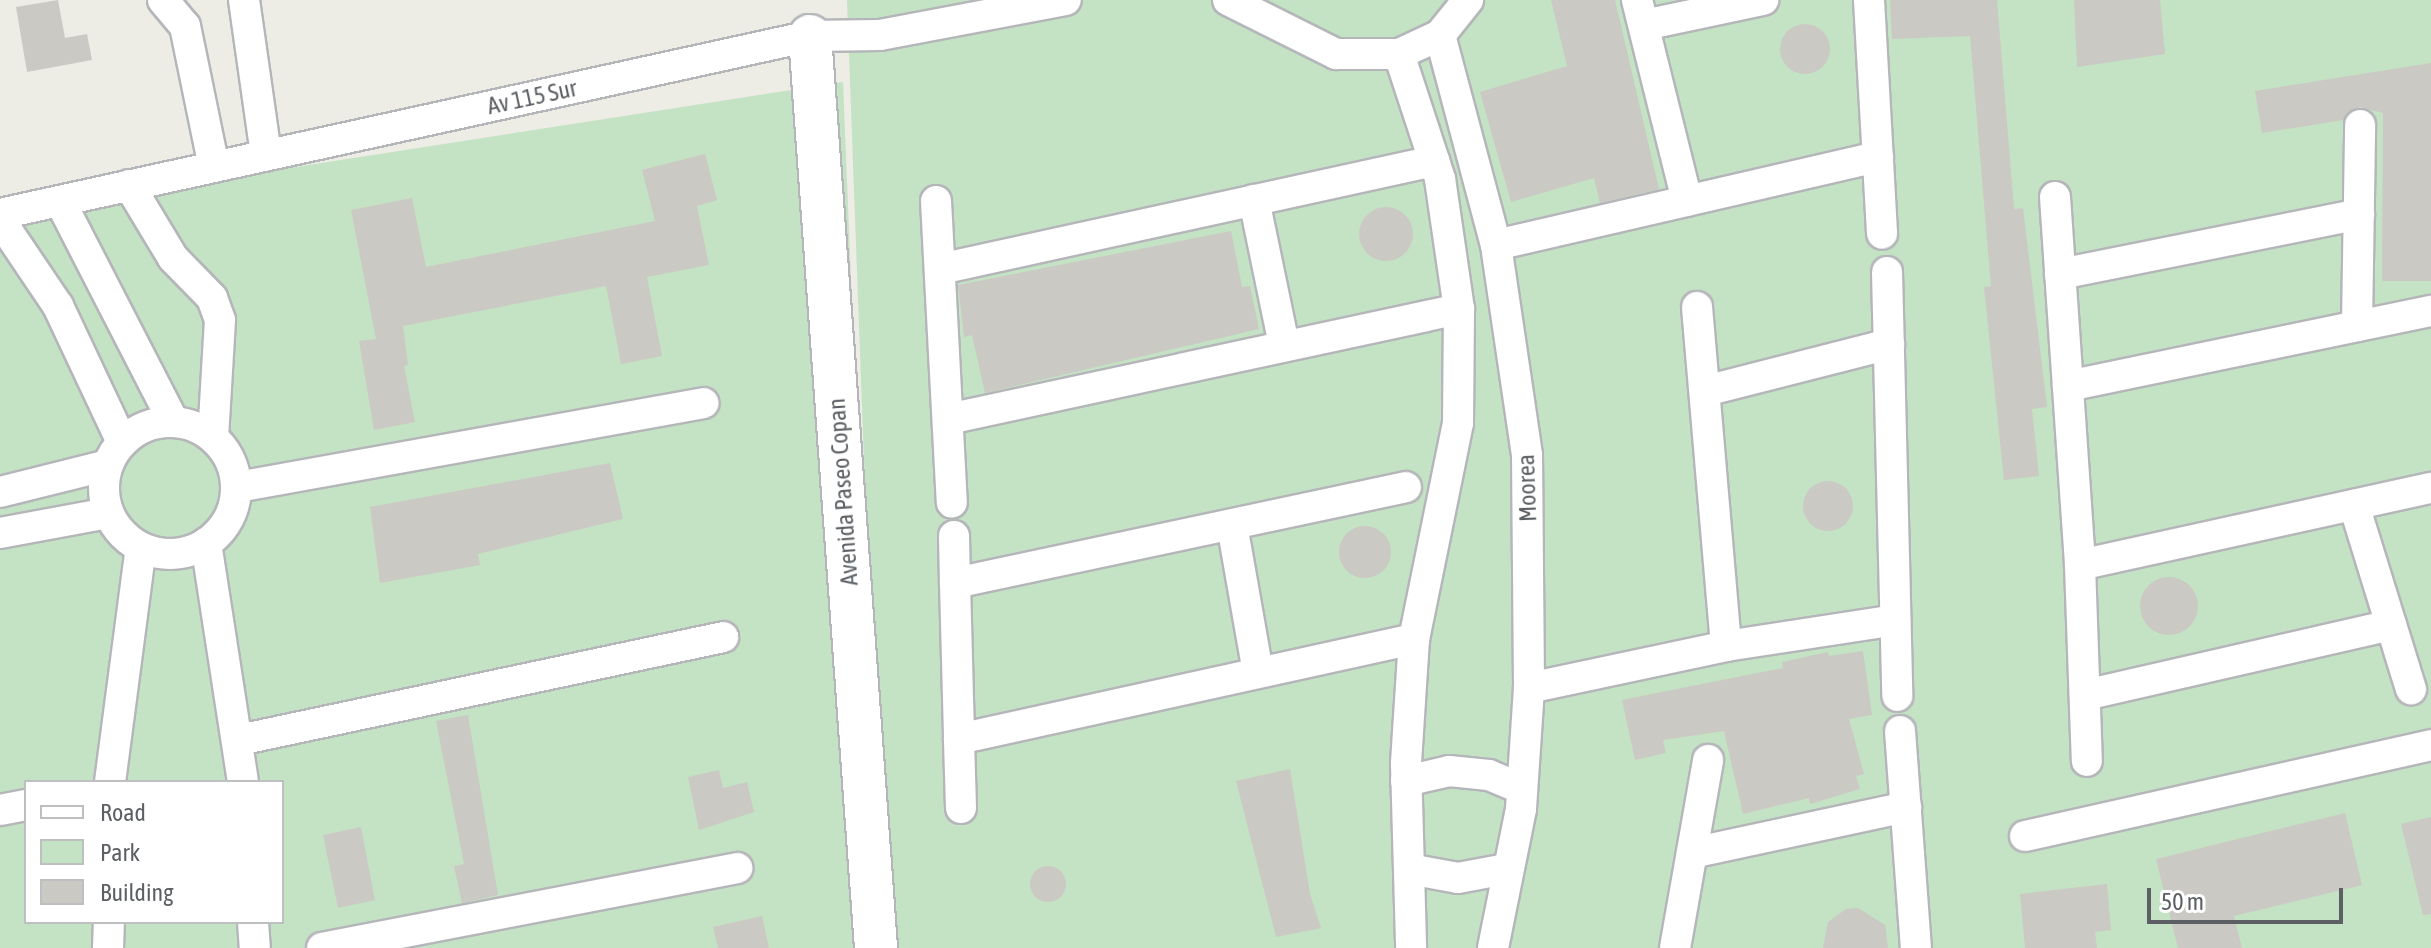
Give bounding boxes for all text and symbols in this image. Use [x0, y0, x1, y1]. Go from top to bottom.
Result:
street label: Av 115 Sur [485, 73, 579, 121]
street label: Avenida Paseo Copan [822, 397, 864, 587]
street label: Moorea [1511, 454, 1543, 522]
legend [24, 780, 284, 924]
text: Road [100, 799, 146, 826]
text: Park [100, 839, 140, 866]
scale bar [2151, 872, 2347, 922]
text: Building [100, 879, 173, 906]
text: 50 m [2161, 888, 2204, 915]

